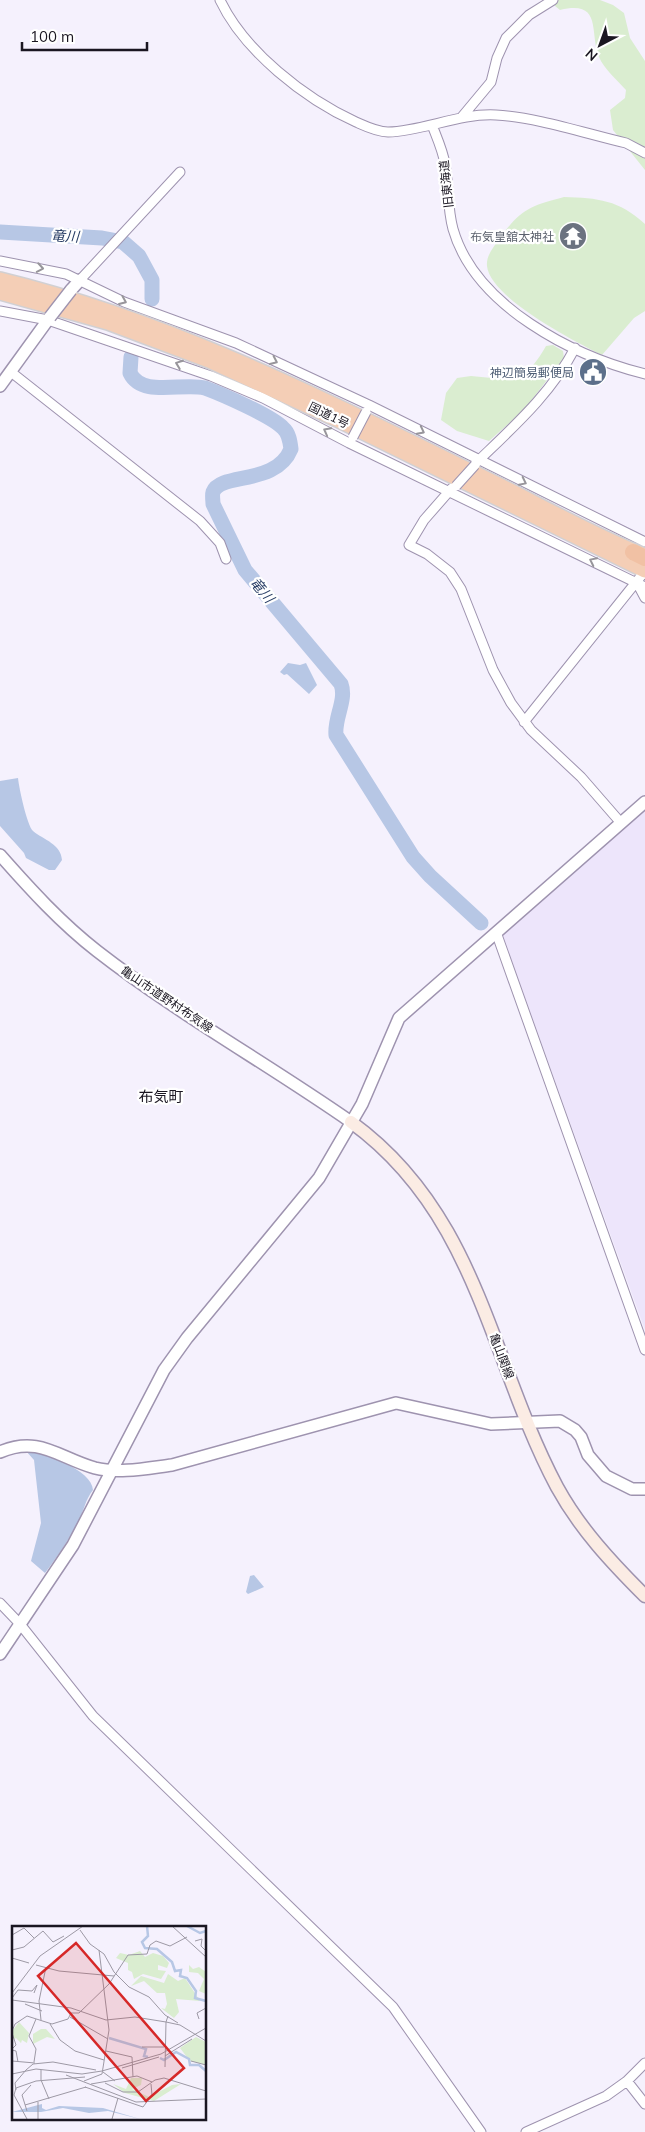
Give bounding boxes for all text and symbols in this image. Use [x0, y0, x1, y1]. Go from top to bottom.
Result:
scale bar [22, 20, 148, 52]
north arrow [575, 20, 625, 70]
text: 100 m [30, 27, 74, 46]
text: N [582, 45, 601, 65]
street label: 旧東海道 [436, 159, 456, 209]
temple icon: 布気皇舘太神社 [558, 221, 588, 251]
water label: 竜川 [51, 226, 81, 246]
place label: 布気皇舘太神社 [470, 229, 554, 244]
one-way arrow [36, 262, 45, 272]
one-way arrow [118, 295, 127, 305]
one-way arrow [269, 354, 278, 365]
public building icon: 神辺簡易郵便局 [578, 357, 608, 387]
one-way arrow [175, 360, 184, 370]
place label: 神辺簡易郵便局 [490, 365, 574, 380]
street label: 国道1号 [306, 399, 352, 431]
one-way arrow [415, 425, 424, 435]
one-way arrow [323, 427, 332, 437]
one-way arrow [518, 475, 527, 486]
one-way arrow [590, 557, 599, 567]
water label: 竜川 [246, 573, 279, 608]
street label: 亀山市道野村布気線 [118, 963, 216, 1035]
district label: 布気町 [138, 1087, 184, 1106]
street label: 亀山関線 [486, 1331, 518, 1381]
inset map [12, 1926, 206, 2120]

